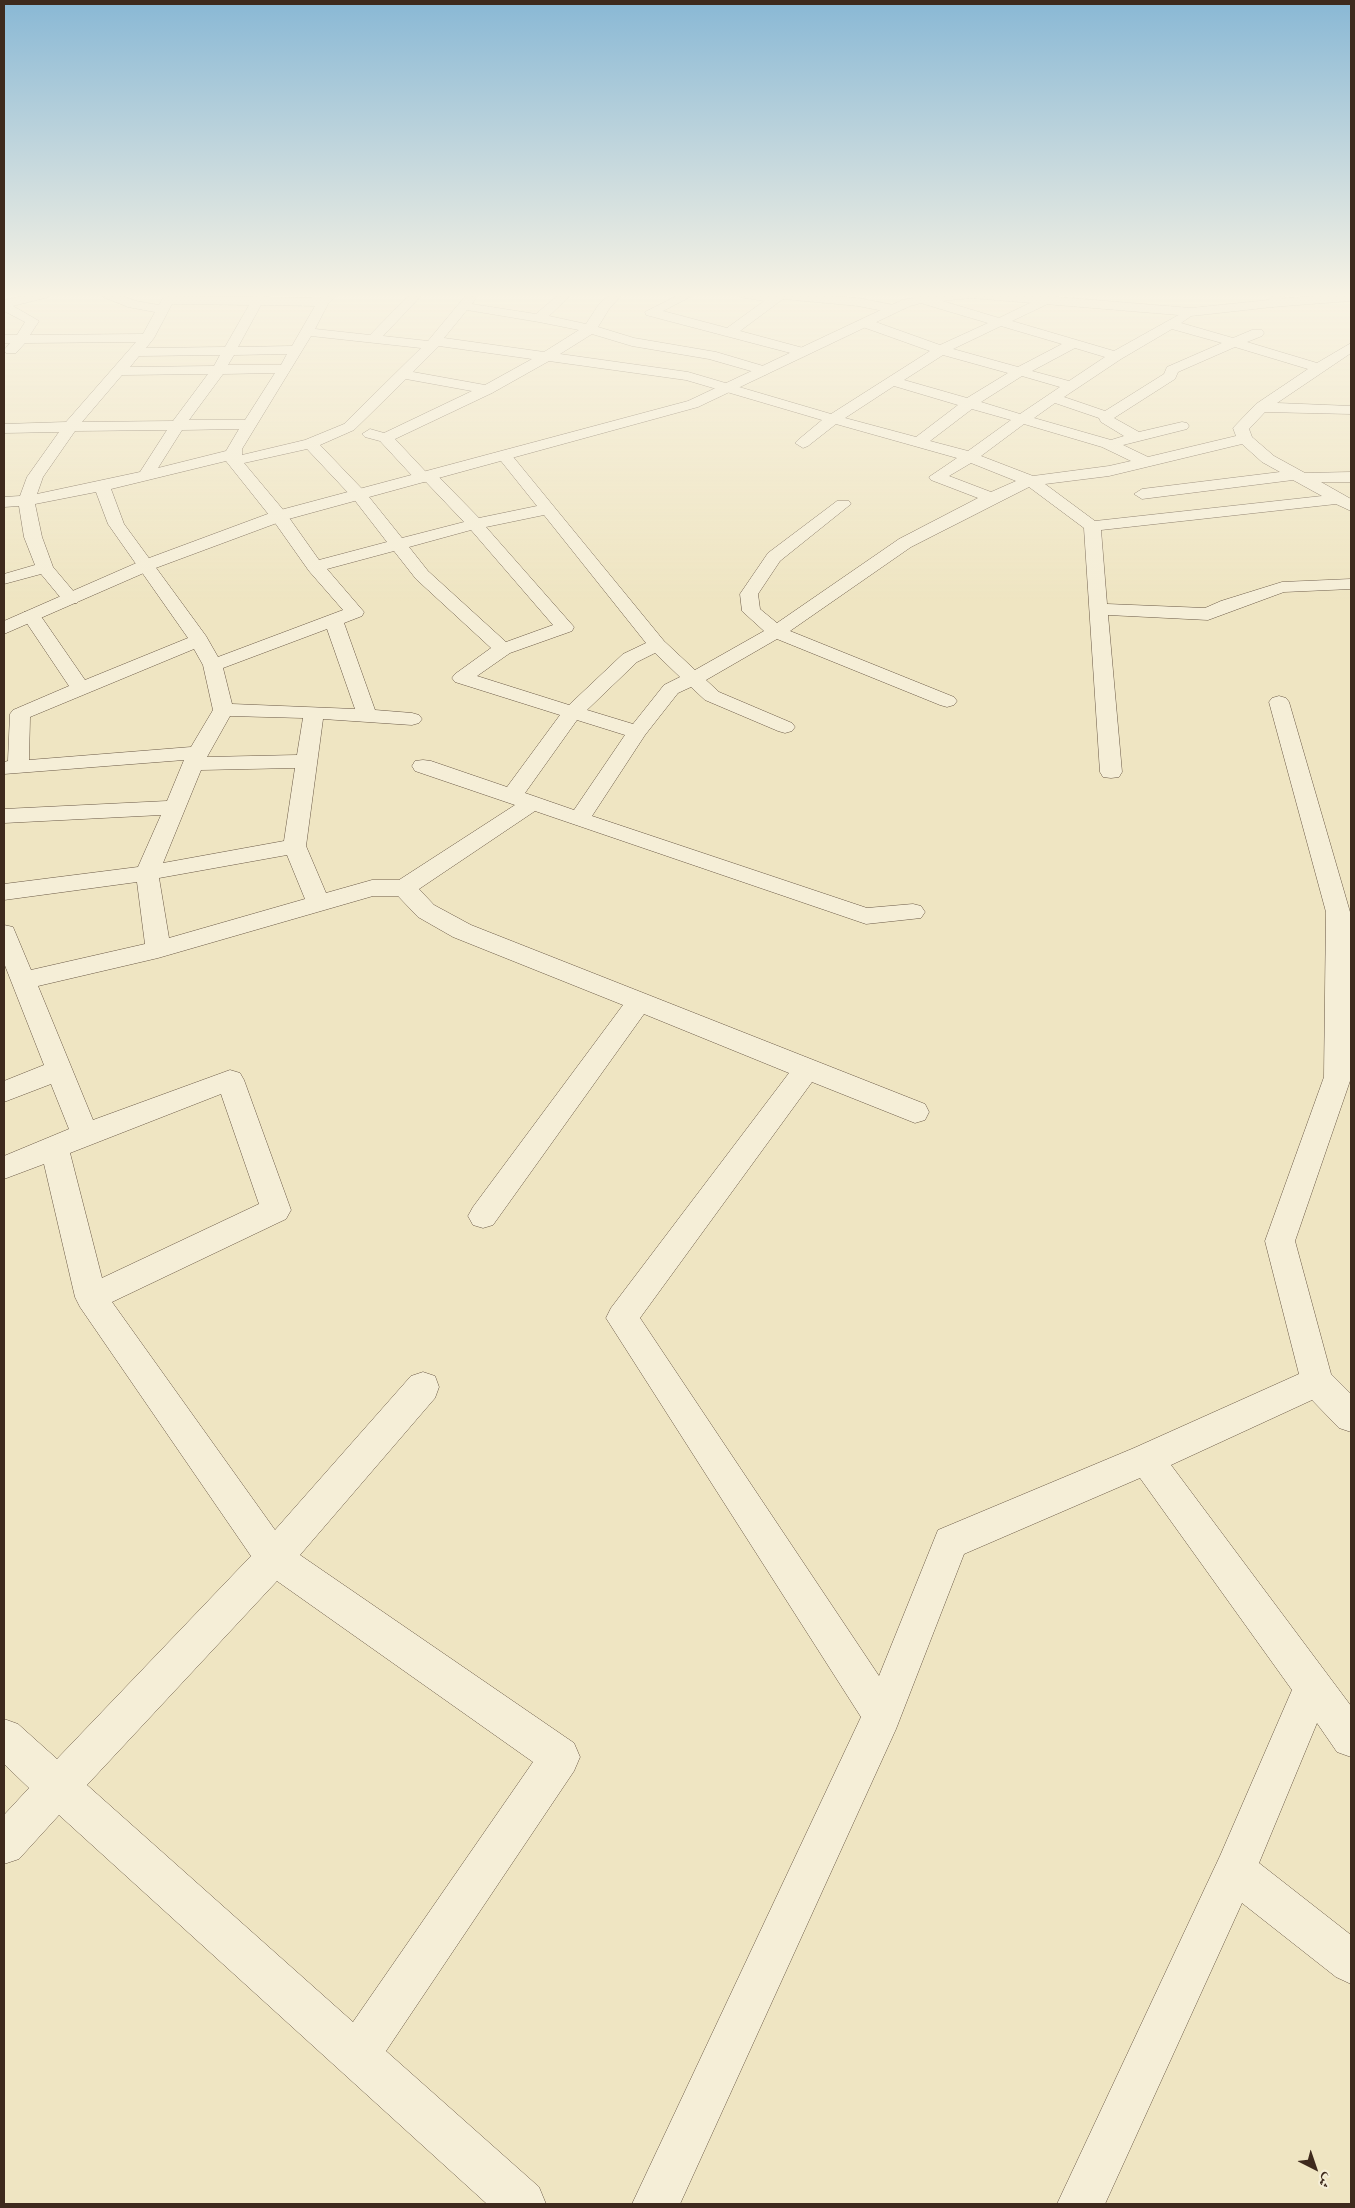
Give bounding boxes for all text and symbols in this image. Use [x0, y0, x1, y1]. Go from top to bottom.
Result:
north arrow [1290, 2143, 1340, 2193]
text: ش [1313, 2167, 1337, 2191]

